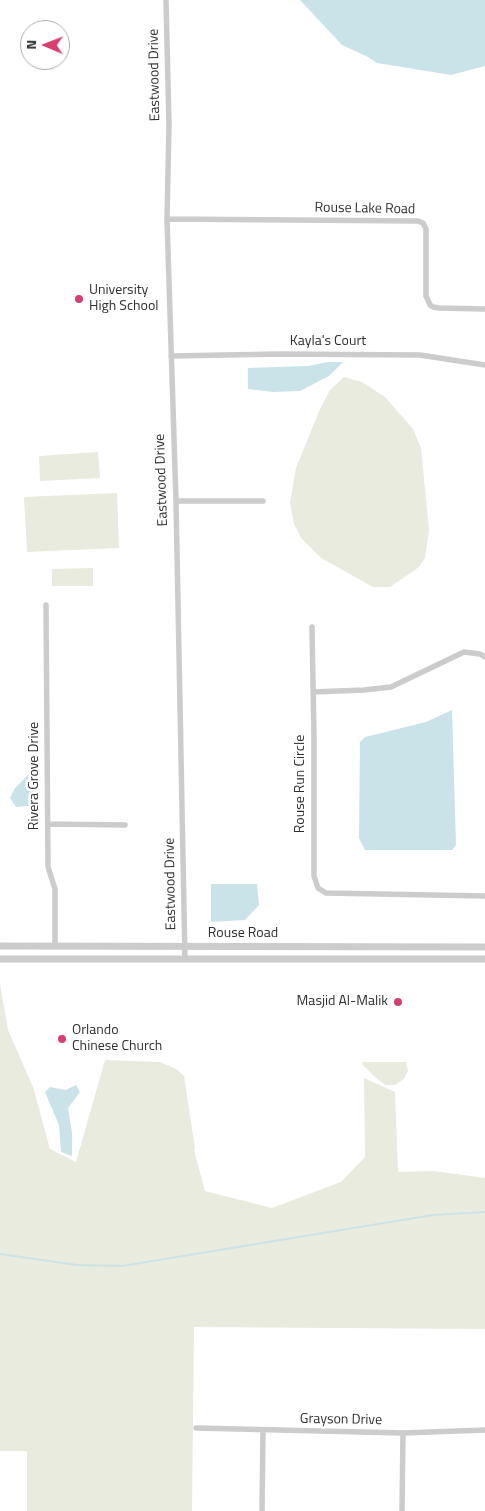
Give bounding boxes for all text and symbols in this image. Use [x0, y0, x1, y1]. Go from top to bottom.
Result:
north arrow [20, 20, 70, 70]
street label: Eastwood Drive [146, 29, 164, 121]
text: N [20, 40, 41, 50]
street label: Rouse Lake Road [315, 200, 415, 218]
place label: University High School [89, 283, 159, 316]
marker: University High School [73, 293, 85, 305]
street label: Kayla's Court [290, 334, 366, 350]
street label: Eastwood Drive [152, 433, 172, 527]
street label: Rivera Grove Drive [27, 722, 43, 830]
street label: Rouse Run Circle [293, 735, 309, 833]
street label: Eastwood Drive [162, 838, 180, 930]
street label: Rouse Road [208, 926, 278, 942]
place label: Masjid Al-Malik [297, 994, 388, 1010]
marker: Masjid Al-Malik [392, 996, 404, 1008]
place label: Orlando Chinese Church [72, 1023, 162, 1056]
marker: Orlando Chinese Church [56, 1033, 68, 1045]
street label: Grayson Drive [300, 1411, 382, 1429]

